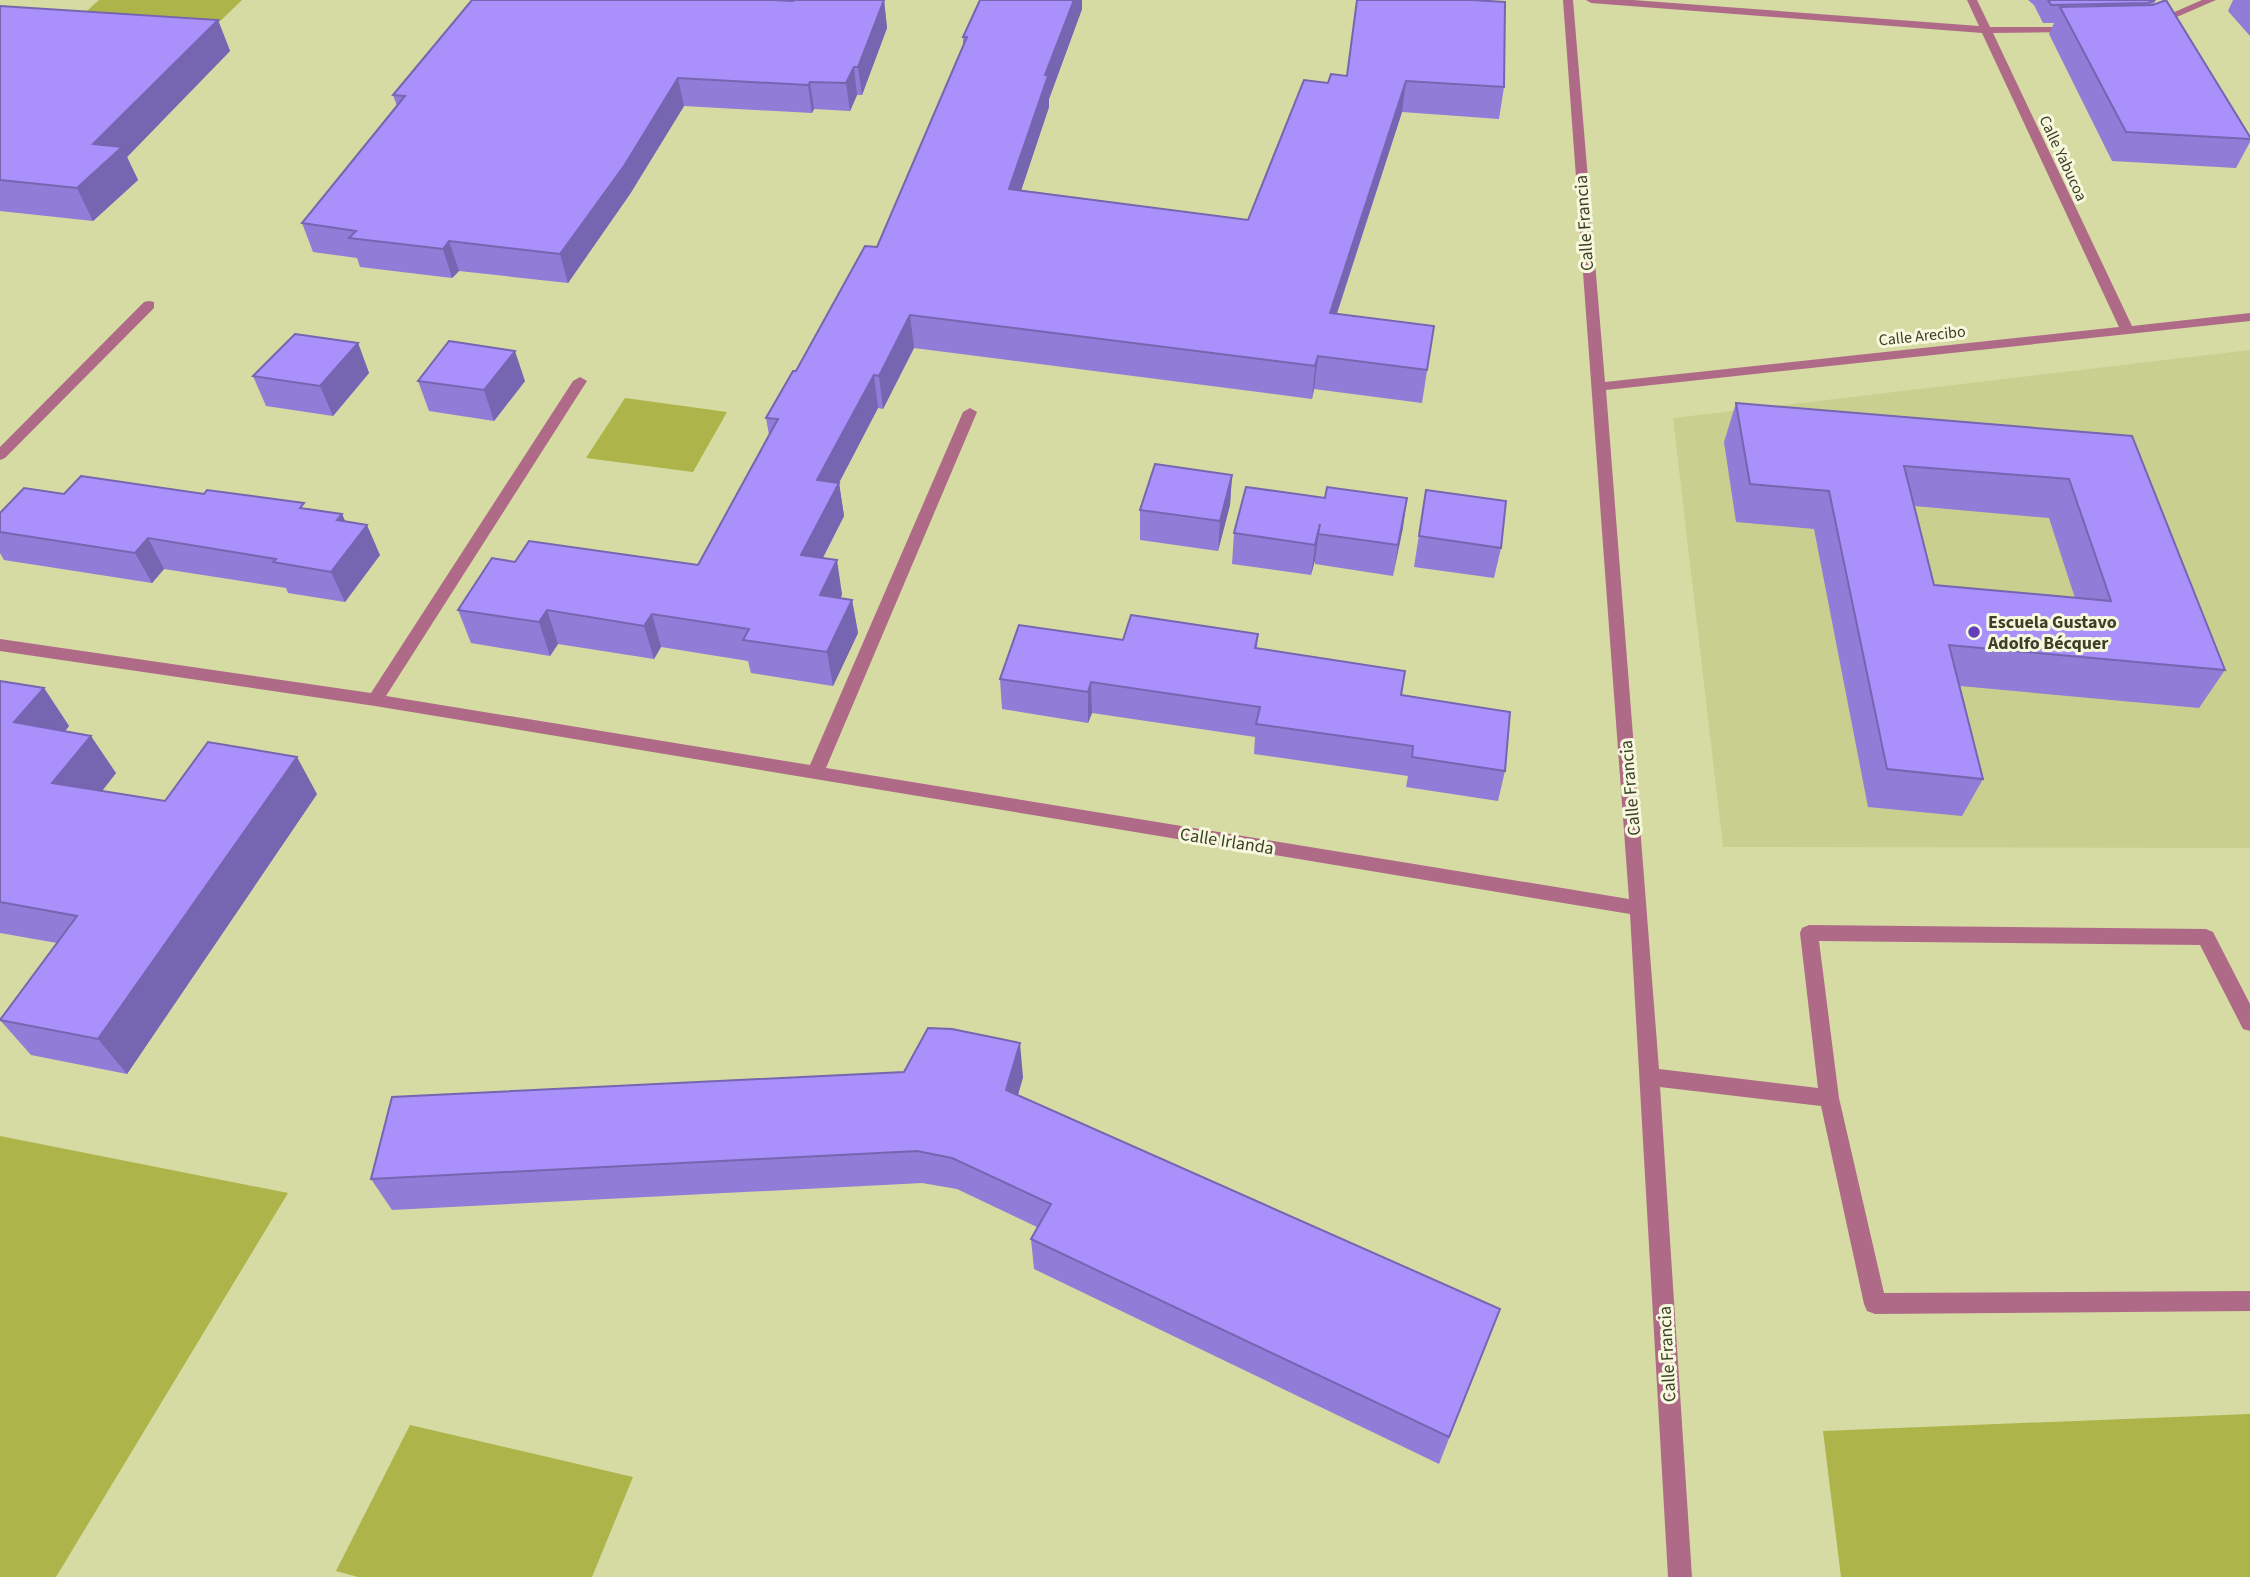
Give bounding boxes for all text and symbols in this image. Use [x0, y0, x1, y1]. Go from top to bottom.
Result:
street label: Calle Yabucoa [2034, 112, 2093, 205]
street label: Calle Francia [1569, 174, 1600, 272]
street label: Calle Arecibo [1878, 320, 1967, 351]
place label: Escuela Gustavo Adolfo Bécquer [1987, 610, 2117, 656]
marker: Escuela Gustavo Adolfo Bécquer [1966, 624, 1982, 640]
street label: Calle Francia [1614, 739, 1647, 837]
street label: Calle Irlanda [1178, 822, 1276, 861]
street label: Calle Francia [1653, 1305, 1682, 1403]

